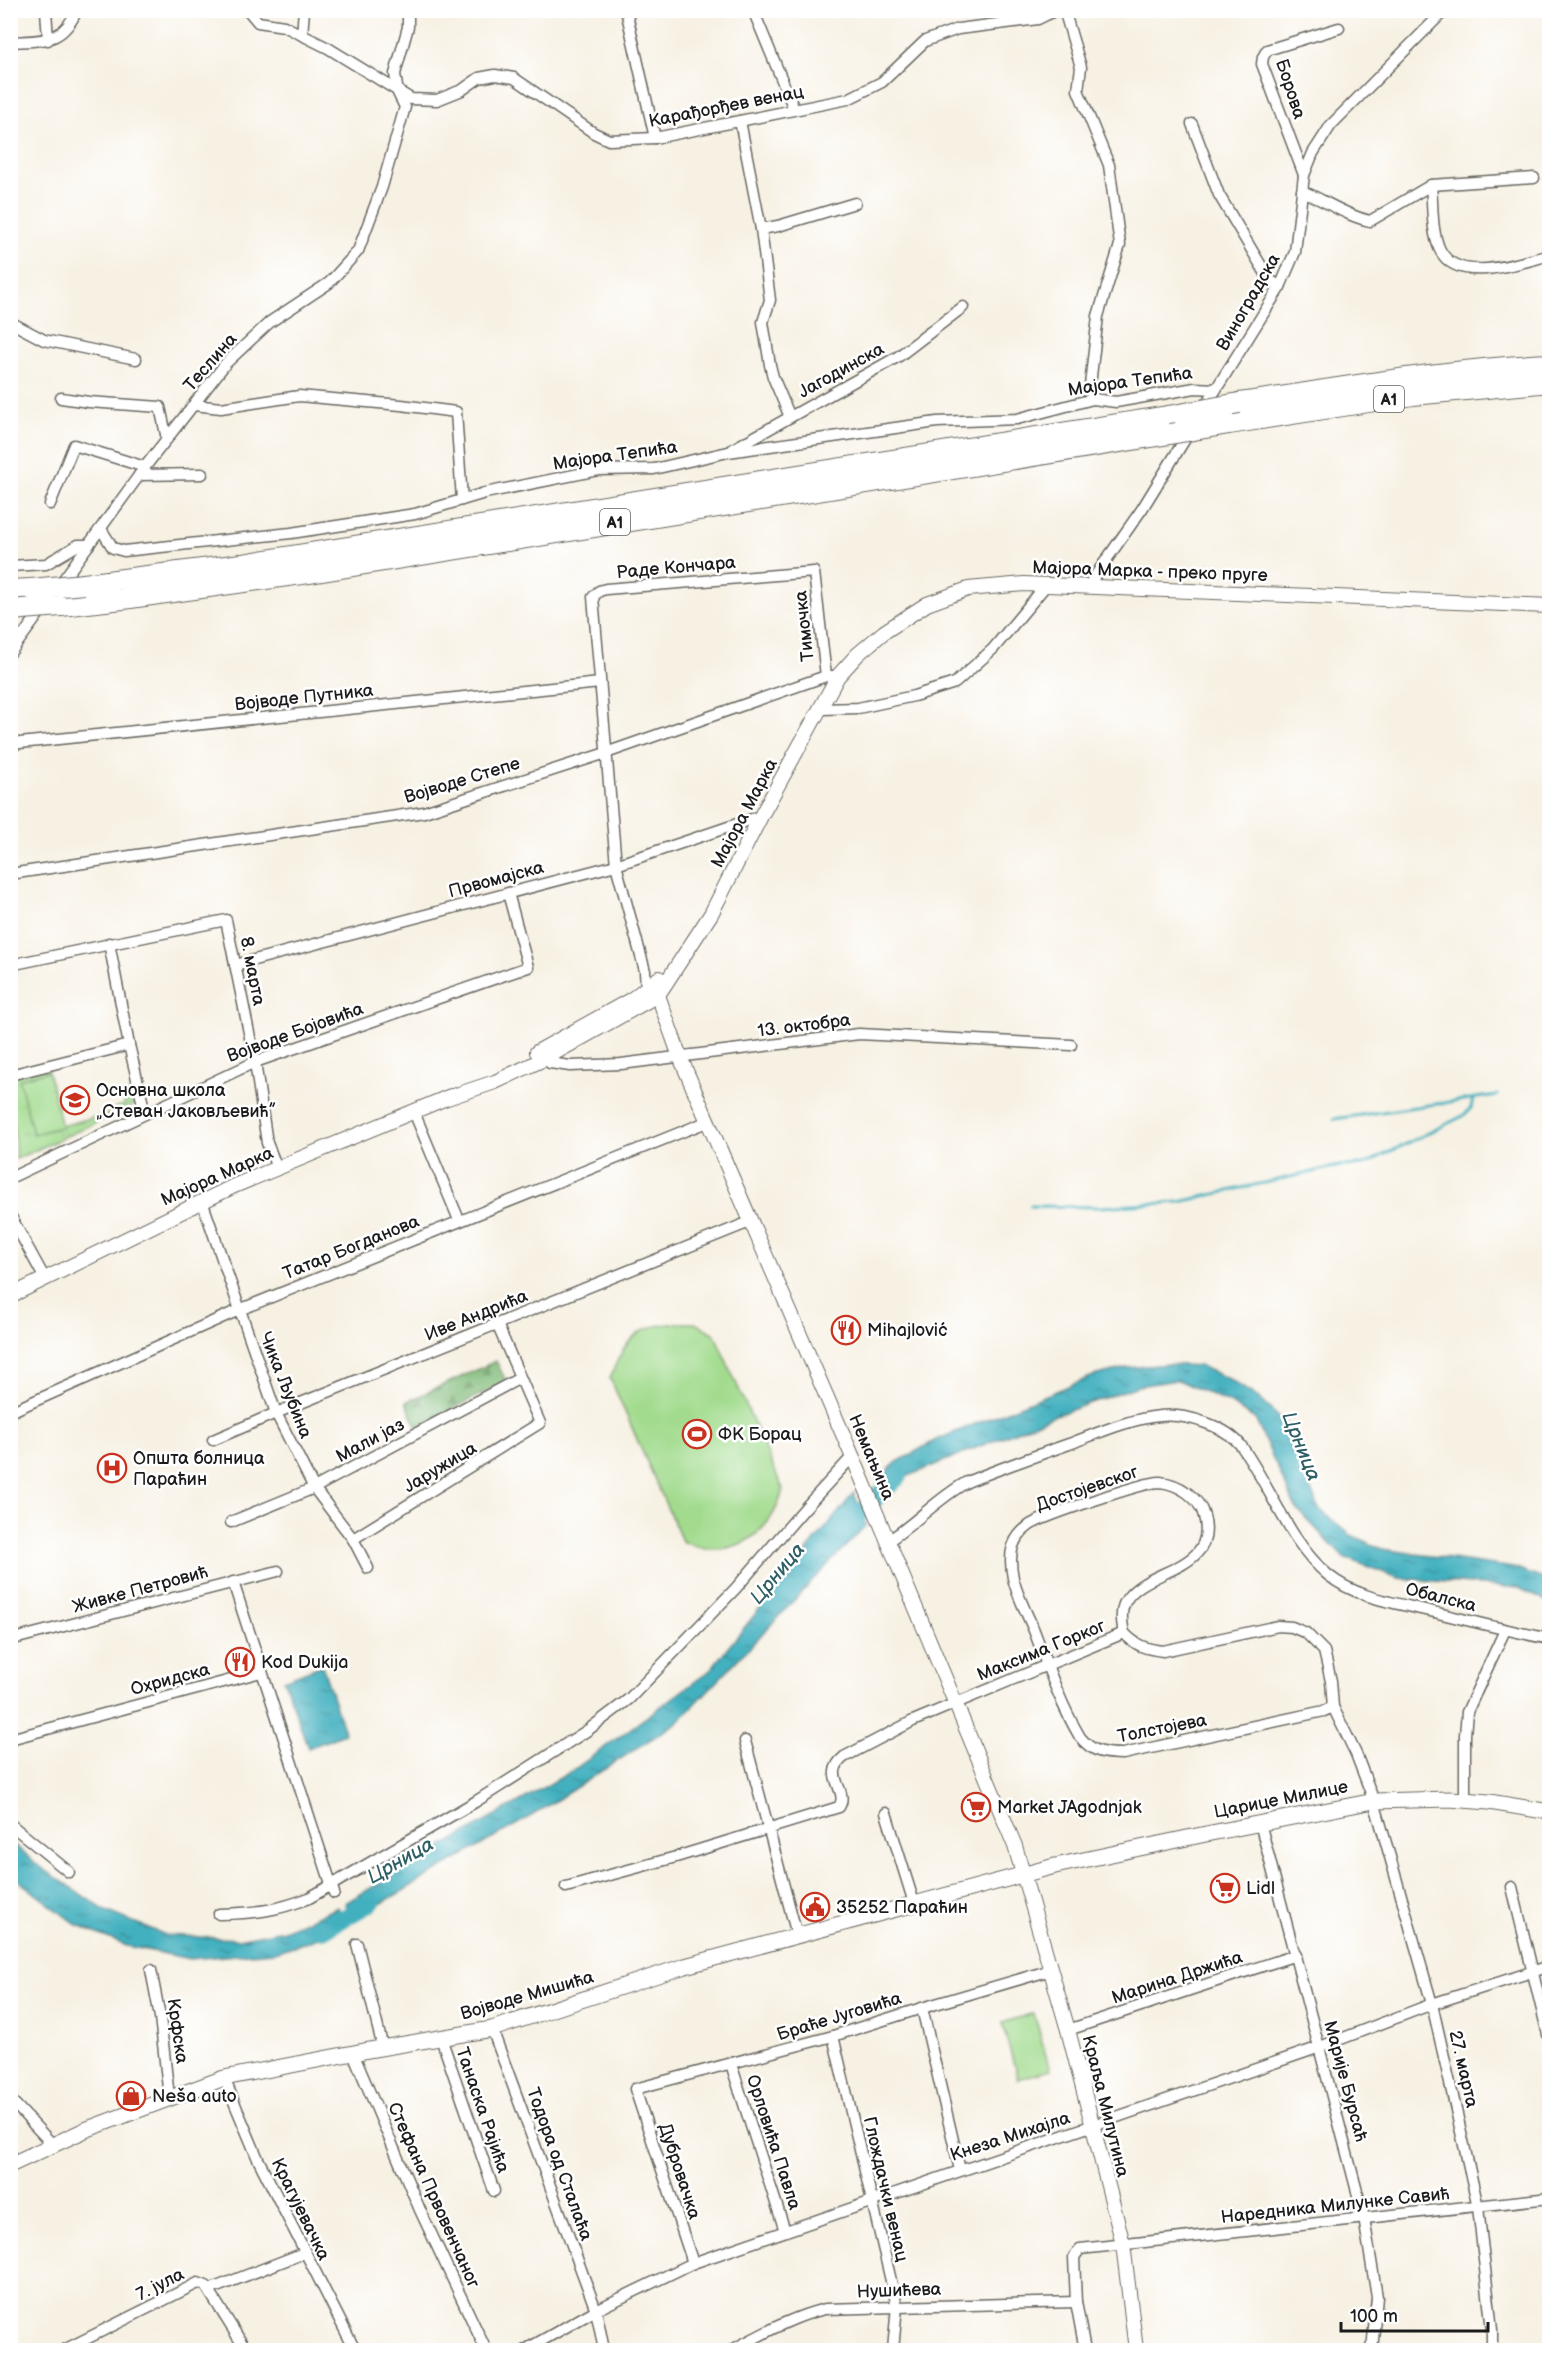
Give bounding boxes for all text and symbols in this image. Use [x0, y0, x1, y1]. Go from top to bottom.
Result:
street label: Борова [1271, 57, 1310, 122]
street label: Карађорђев венац [647, 81, 806, 132]
street label: Виноградска [1212, 250, 1285, 355]
street label: Теслина [179, 329, 242, 396]
street label: Јагодинска [795, 338, 888, 403]
street label: Мајора Тепића [1066, 362, 1194, 401]
road number: A1 [1374, 386, 1404, 412]
street label: Мајора Тепића [551, 436, 679, 475]
road number: A1 [600, 509, 630, 535]
street label: Раде Кончара [615, 552, 737, 583]
street label: Мајора Марка - преко пруге [1032, 557, 1268, 586]
street label: Тимочка [790, 589, 819, 662]
street label: Војводе Путника [234, 680, 375, 715]
street label: Војводе Степе [402, 753, 523, 808]
street label: Мајора Марка [707, 755, 782, 871]
street label: Првомајска [446, 857, 546, 902]
street label: 8. марта [236, 935, 270, 1008]
street label: Војводе Бојовића [224, 998, 367, 1067]
street label: 13. октобра [756, 1009, 852, 1042]
place label: Основна школа „Стеван Јаковљевић” [96, 1080, 276, 1122]
school or university icon: Основна школа „Стеван Јаковљевић” [59, 1084, 91, 1116]
street label: Мајора Марка [158, 1142, 277, 1211]
street label: Татар Богданова [280, 1210, 423, 1284]
street label: Иве Андрића [422, 1285, 531, 1346]
restaurant icon: Mihajlović [830, 1314, 862, 1346]
place label: Mihajlović [867, 1320, 948, 1341]
street label: Чика Љубина [255, 1329, 317, 1442]
water label: Црница [1276, 1408, 1326, 1485]
street label: Немањина [844, 1411, 899, 1503]
street label: Мали јаз [333, 1414, 408, 1467]
sports icon: ФК Борац [681, 1418, 713, 1450]
place label: ФК Борац [718, 1424, 802, 1445]
street label: Јаружица [400, 1437, 481, 1497]
place label: Општа болница Параћин [133, 1448, 265, 1490]
hospital icon: Општа болница Параћин [96, 1452, 128, 1484]
street label: Достојевског [1033, 1461, 1141, 1516]
water label: Црница [745, 1538, 810, 1609]
street label: Живке Петровић [70, 1561, 210, 1618]
street label: Обалска [1403, 1579, 1479, 1617]
street label: Максима Горког [974, 1615, 1108, 1686]
restaurant icon: Kod Dukija [224, 1646, 256, 1678]
place label: Kod Dukija [261, 1652, 348, 1673]
street label: Охридска [128, 1659, 212, 1700]
street label: Толстојева [1116, 1709, 1209, 1747]
street label: Царице Милице [1212, 1776, 1350, 1823]
supermarket icon: Market JAgodnjak [960, 1791, 992, 1823]
place label: Market JAgodnjak [997, 1797, 1142, 1818]
water label: Црница [363, 1832, 438, 1889]
supermarket icon: Lidl [1209, 1872, 1241, 1904]
place label: Lidl [1246, 1878, 1275, 1899]
public building icon: 35252 Параћин [799, 1891, 831, 1923]
place label: 35252 Параћин [836, 1897, 968, 1918]
street label: Марина Држића [1109, 1946, 1246, 2009]
street label: Војводе Мишића [458, 1966, 597, 2025]
street label: Браће Југовића [774, 1987, 904, 2045]
street label: Крфска [163, 1997, 193, 2065]
street label: Марије Бурсаћ [1319, 2018, 1372, 2144]
street label: 27. марта [1444, 2028, 1483, 2110]
street label: Краља Милутина [1078, 2033, 1133, 2180]
street label: Танаска Рајића [451, 2045, 514, 2176]
street label: Орловића Павла [742, 2072, 805, 2213]
shop icon: Neša auto [115, 2080, 147, 2112]
street label: Тодора од Сталаћа [522, 2085, 597, 2244]
place label: Neša auto [152, 2086, 237, 2107]
street label: Стефана Првовенчаног [383, 2099, 484, 2291]
street label: Кнеза Михајла [948, 2107, 1073, 2166]
street label: Глождачки венац [859, 2115, 912, 2264]
street label: Дубровачка [654, 2120, 705, 2222]
street label: Крагујевачка [267, 2155, 335, 2264]
street label: Наредника Милунке Савић [1220, 2183, 1450, 2228]
street label: 7. јула [133, 2263, 188, 2305]
street label: Нушићева [856, 2279, 942, 2302]
scale bar [1341, 2295, 1488, 2333]
text: 100 m [1350, 2306, 1398, 2327]

